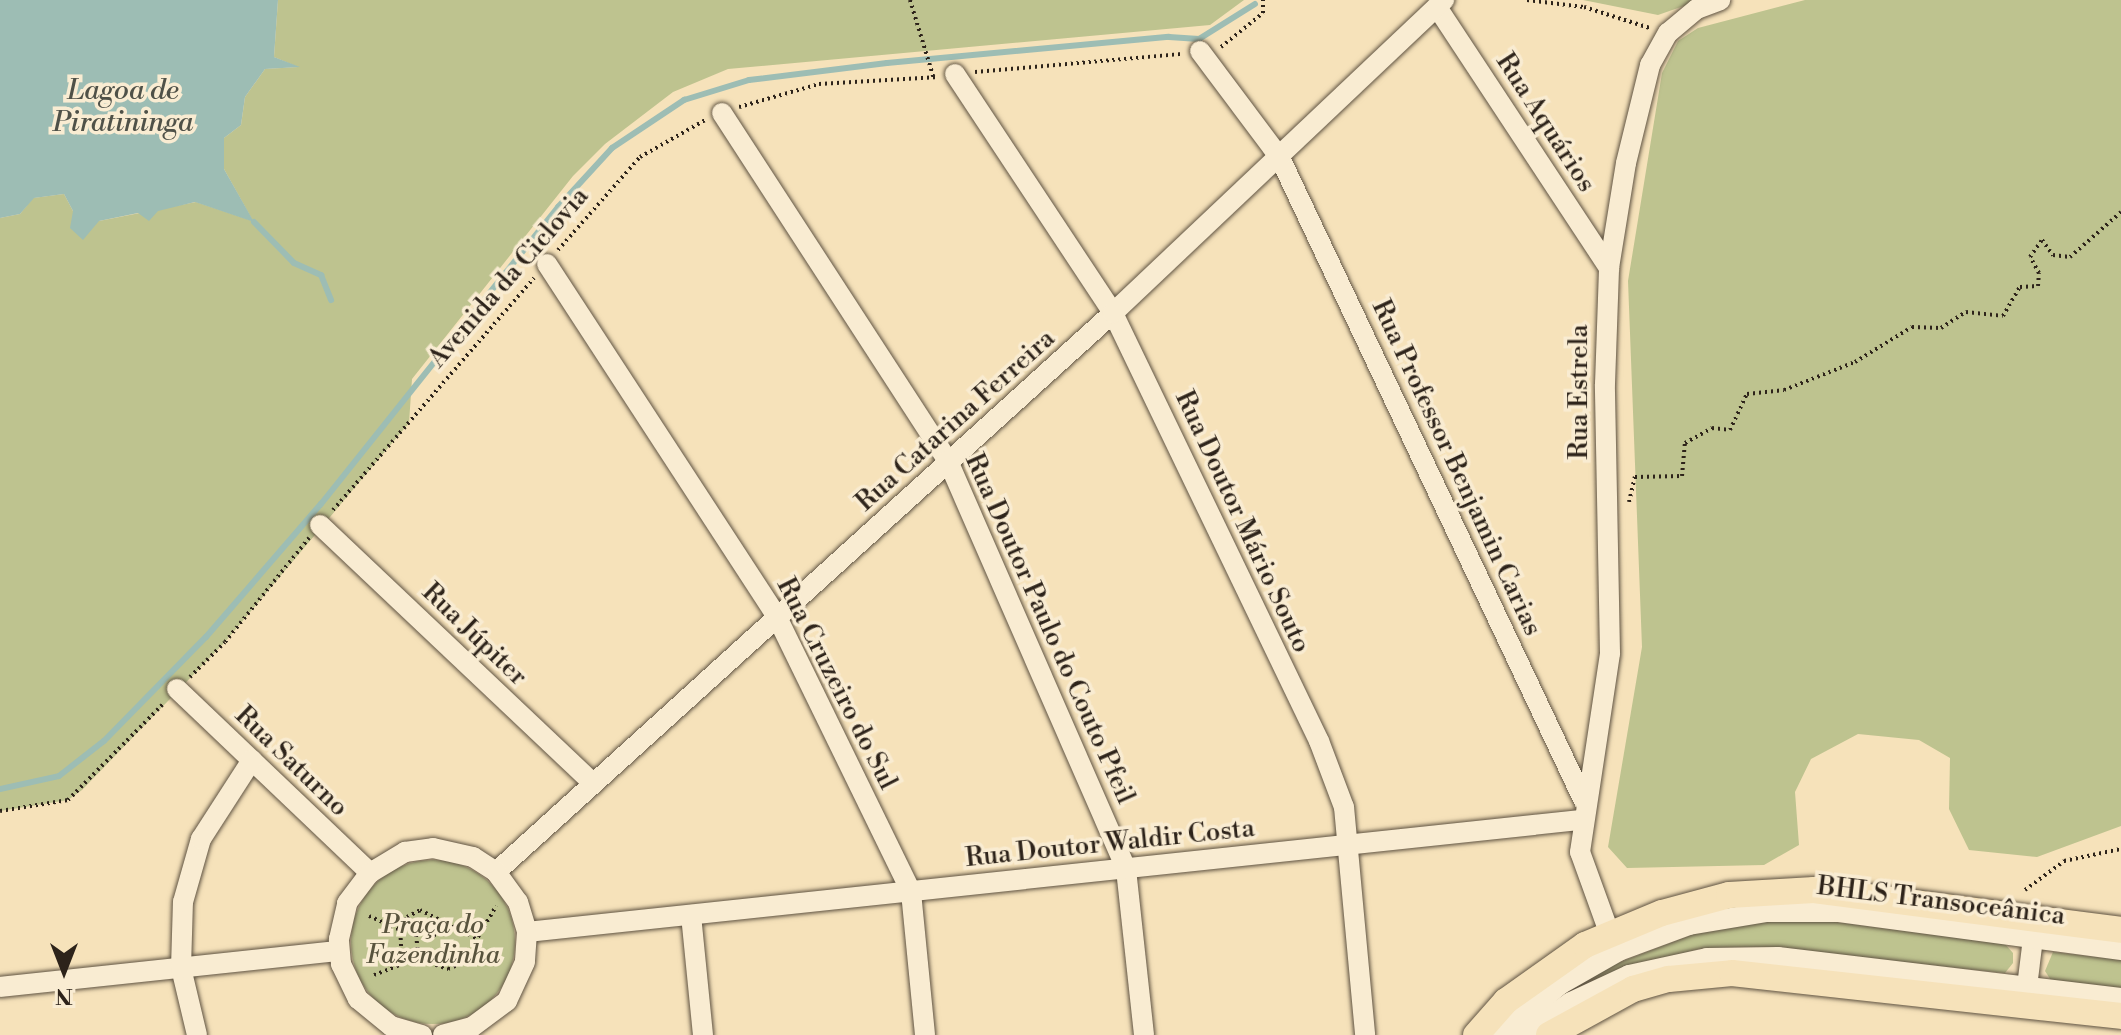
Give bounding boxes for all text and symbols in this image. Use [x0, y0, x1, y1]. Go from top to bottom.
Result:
street label: Rua Aquários [1489, 48, 1601, 198]
water label: Lagoa de Piratininga [53, 74, 193, 140]
street label: Avenida da Ciclovia [422, 181, 596, 375]
street label: Rua Professor Benjamin Carias [1364, 295, 1548, 641]
street label: Rua Catarina Ferreira [850, 324, 1062, 518]
street label: Rua Estrela [1564, 324, 1596, 460]
street label: Rua Doutor Mário Souto [1168, 386, 1316, 658]
street label: Rua Doutor Paulo do Couto Pfeil [957, 449, 1141, 809]
street label: Rua Cruzeiro do Sul [769, 573, 903, 795]
street label: Rua Júpiter [415, 577, 533, 693]
street label: Rua Saturno [228, 700, 354, 824]
street label: Rua Doutor Waldir Costa [964, 813, 1256, 875]
street label: BHLS Transoceânica [1815, 871, 2067, 933]
park label: Praça do Fazendinha [366, 910, 500, 972]
north arrow [24, 931, 104, 1011]
text: N [55, 982, 73, 1009]

